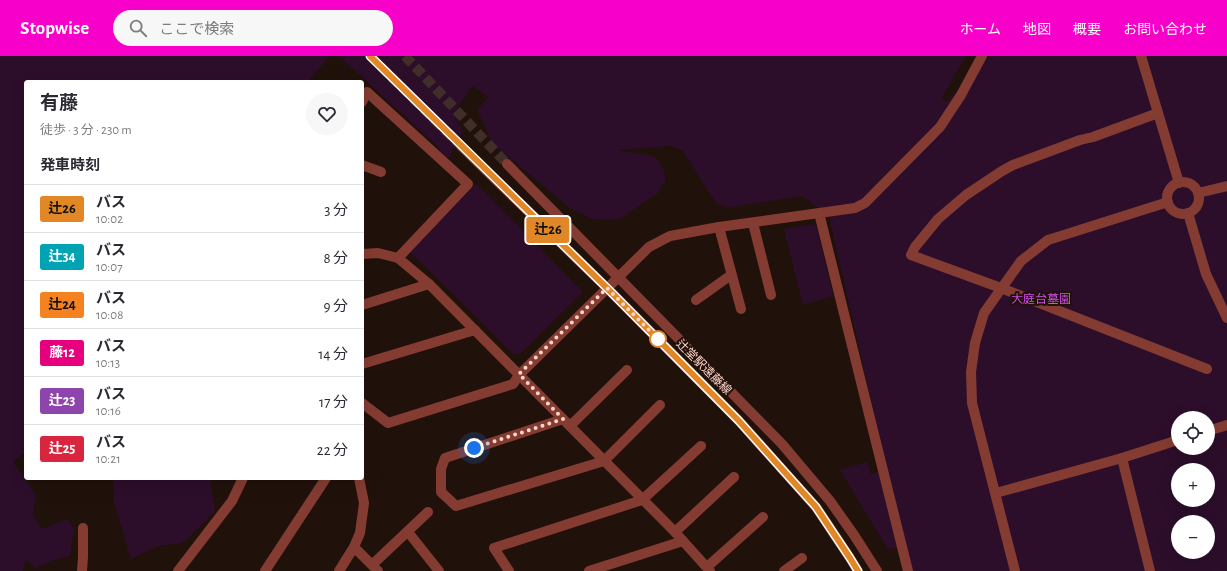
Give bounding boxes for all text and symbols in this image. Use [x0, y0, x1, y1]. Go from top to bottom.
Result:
search box [113, 10, 393, 46]
icon: search [127, 17, 149, 39]
text: Stopwise [20, 19, 89, 38]
text: ここで検索 [159, 22, 234, 37]
text: ホーム [959, 23, 1001, 37]
text: 地図 [1023, 23, 1051, 37]
text: 概要 [1073, 23, 1101, 37]
text: お問い合わせ [1123, 23, 1207, 37]
button: heart [306, 93, 348, 135]
text: 有藤 [40, 94, 78, 113]
text: 徒歩 · 3 分 · 230 m [40, 124, 132, 137]
text: 発車時刻 [40, 158, 100, 173]
text: バス [96, 195, 126, 210]
text: 辻26 [48, 202, 76, 216]
text: 3 分 [324, 203, 348, 218]
text: 10:02 [96, 213, 123, 226]
line badge: 辻26 [525, 217, 571, 243]
text: 辻26 [534, 223, 562, 237]
text: バス [96, 243, 126, 258]
text: 辻34 [48, 250, 76, 264]
text: 8 分 [323, 251, 348, 266]
text: 10:07 [96, 261, 123, 274]
text: バス [96, 291, 126, 306]
park label: 大庭台墓園 [1011, 292, 1071, 305]
text: 辻24 [48, 298, 76, 312]
text: 9 分 [323, 299, 348, 314]
text: 10:08 [96, 309, 123, 322]
unlabelled marker [649, 330, 667, 348]
street label: 辻堂駅遠藤線 [674, 337, 734, 397]
text: バス [96, 339, 126, 354]
text: 藤12 [49, 346, 75, 360]
text: 14 分 [318, 347, 348, 362]
text: 10:13 [96, 357, 120, 370]
text: バス [96, 387, 126, 402]
text: 辻23 [49, 394, 75, 408]
text: 17 分 [319, 395, 348, 410]
text: 10:16 [96, 405, 121, 418]
map controls [1171, 411, 1215, 559]
button: locate [1171, 411, 1215, 455]
text: バス [96, 435, 126, 450]
your location [464, 438, 484, 458]
text: 辻25 [49, 442, 75, 456]
text: 22 分 [317, 443, 348, 458]
text: 10:21 [96, 453, 121, 466]
button: + [1171, 463, 1215, 507]
button: − [1171, 515, 1215, 559]

